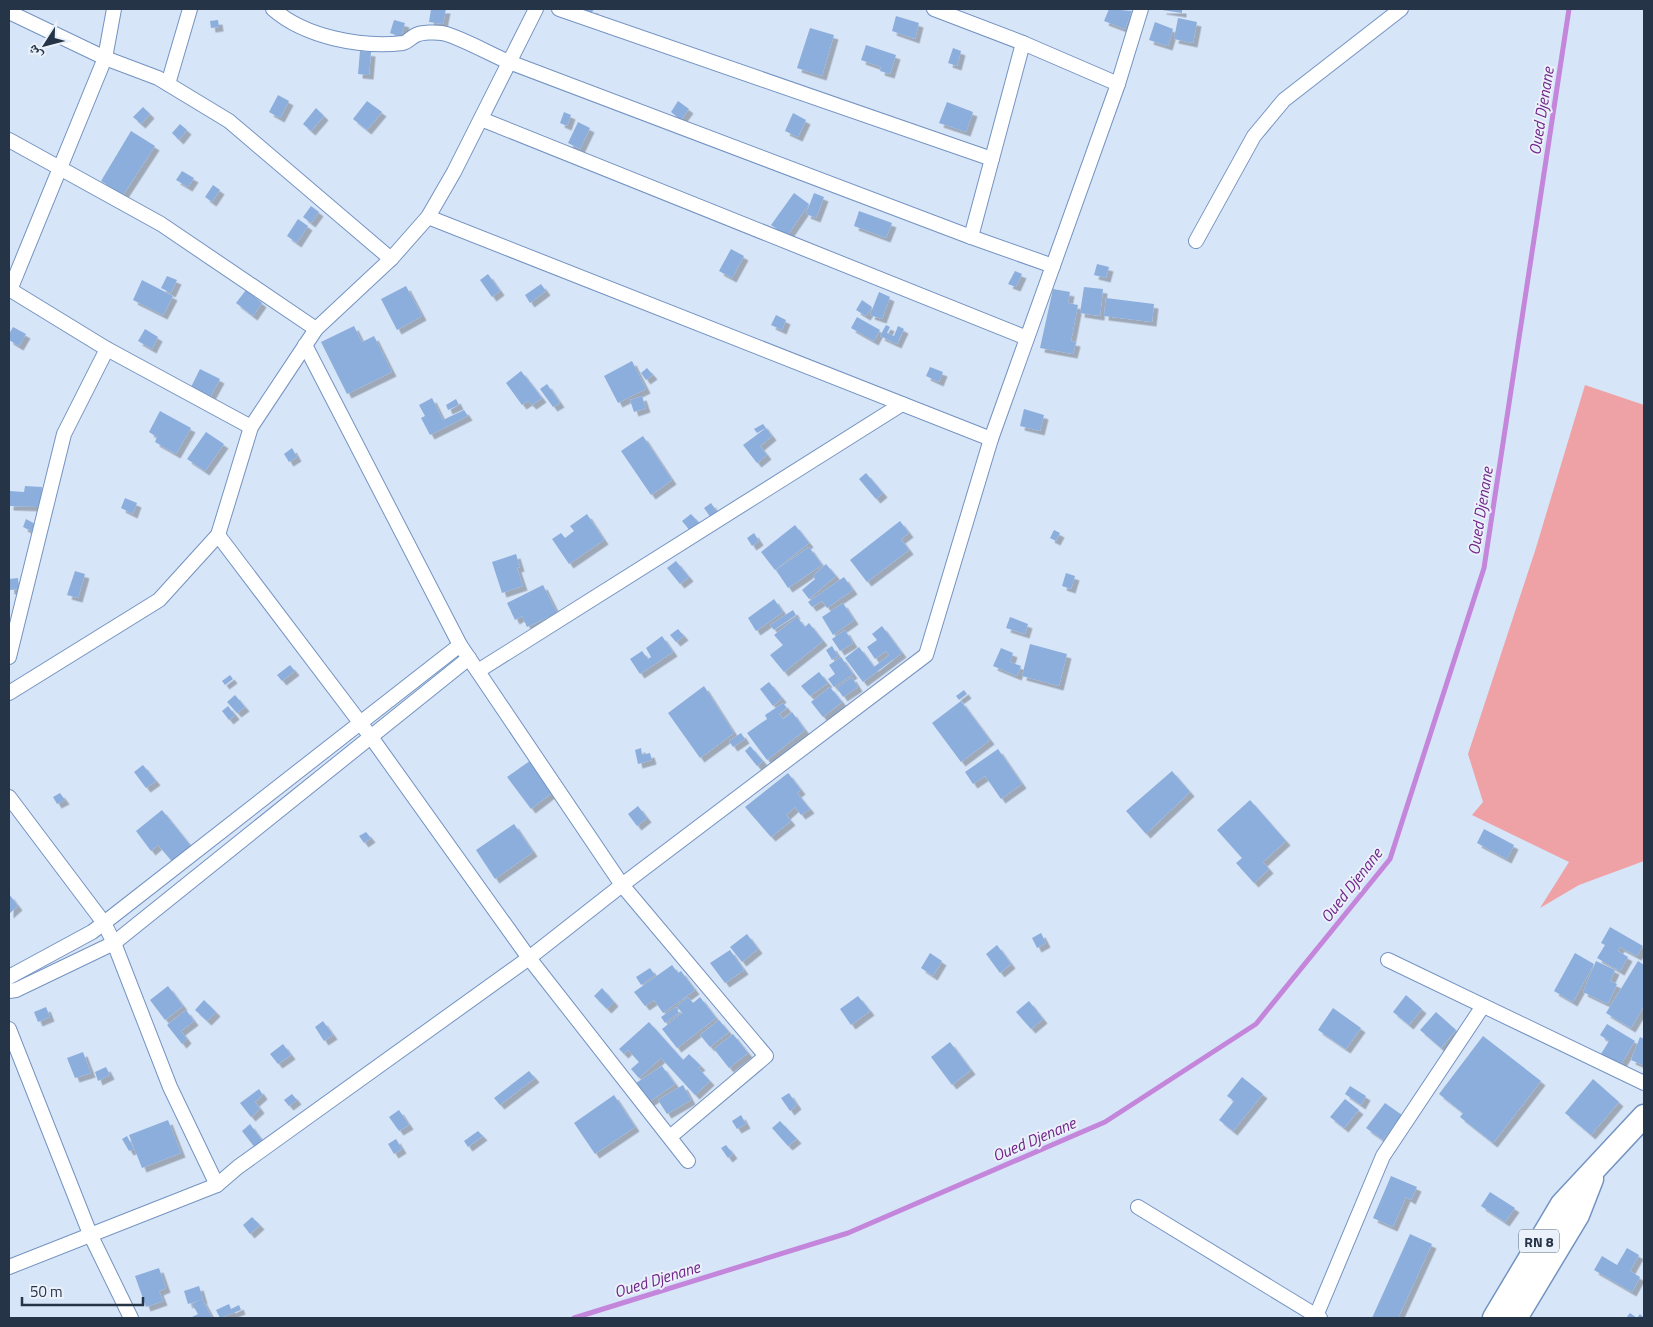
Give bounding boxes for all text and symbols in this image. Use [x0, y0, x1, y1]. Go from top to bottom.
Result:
north arrow [20, 20, 70, 70]
text: ش [21, 41, 47, 65]
water label: Oued Djenane [1522, 64, 1560, 157]
water label: Oued Djenane [1461, 464, 1499, 557]
water label: Oued Djenane [1314, 841, 1389, 927]
water label: Oued Djenane [989, 1110, 1081, 1167]
road number: RN 8 [1519, 1230, 1559, 1252]
water label: Oued Djenane [611, 1254, 704, 1303]
scale bar [22, 1274, 144, 1306]
text: 50 m [30, 1280, 63, 1303]

